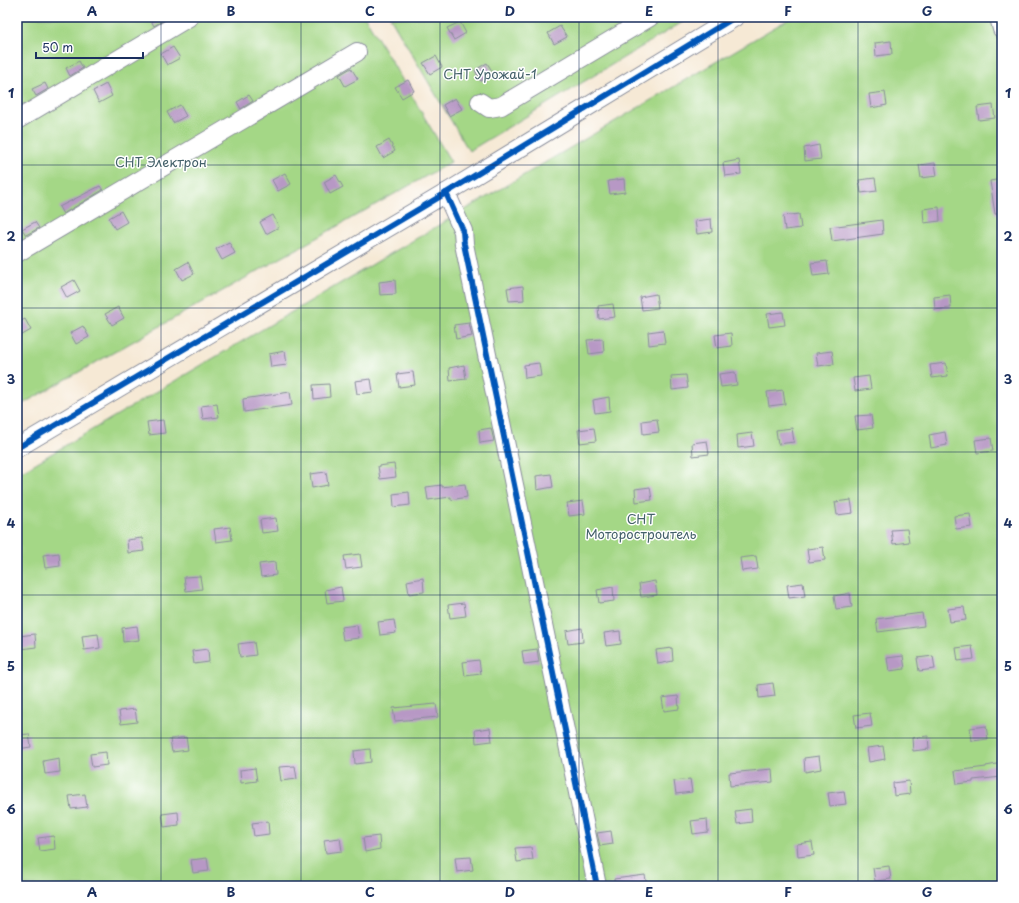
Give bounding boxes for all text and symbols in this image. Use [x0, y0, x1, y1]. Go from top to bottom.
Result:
text: A [87, 1, 97, 20]
text: B [227, 1, 236, 20]
text: C [365, 1, 375, 20]
text: D [505, 1, 515, 20]
text: E [645, 1, 653, 20]
text: F [784, 1, 792, 20]
text: G [922, 1, 932, 20]
scale bar [36, 34, 143, 60]
text: 50 m [42, 38, 73, 56]
park label: СНТ Урожай-1 [443, 64, 537, 83]
text: 1 [8, 83, 14, 102]
text: 1 [1005, 83, 1011, 102]
park label: СНТ Электрон [115, 152, 207, 171]
text: 2 [6, 226, 16, 245]
text: 2 [1003, 226, 1013, 245]
text: 3 [7, 369, 16, 388]
text: 3 [1004, 369, 1013, 388]
park label: СНТ Моторостроитель [586, 509, 697, 543]
text: 4 [7, 513, 16, 532]
text: 4 [1004, 513, 1013, 532]
text: 5 [7, 656, 15, 675]
text: 5 [1004, 656, 1012, 675]
text: 6 [6, 799, 16, 818]
text: 6 [1003, 799, 1013, 818]
text: A [87, 882, 97, 901]
text: B [227, 882, 236, 901]
text: C [365, 882, 375, 901]
text: D [505, 882, 515, 901]
text: E [645, 882, 653, 901]
text: F [784, 882, 792, 901]
text: G [922, 882, 932, 901]

